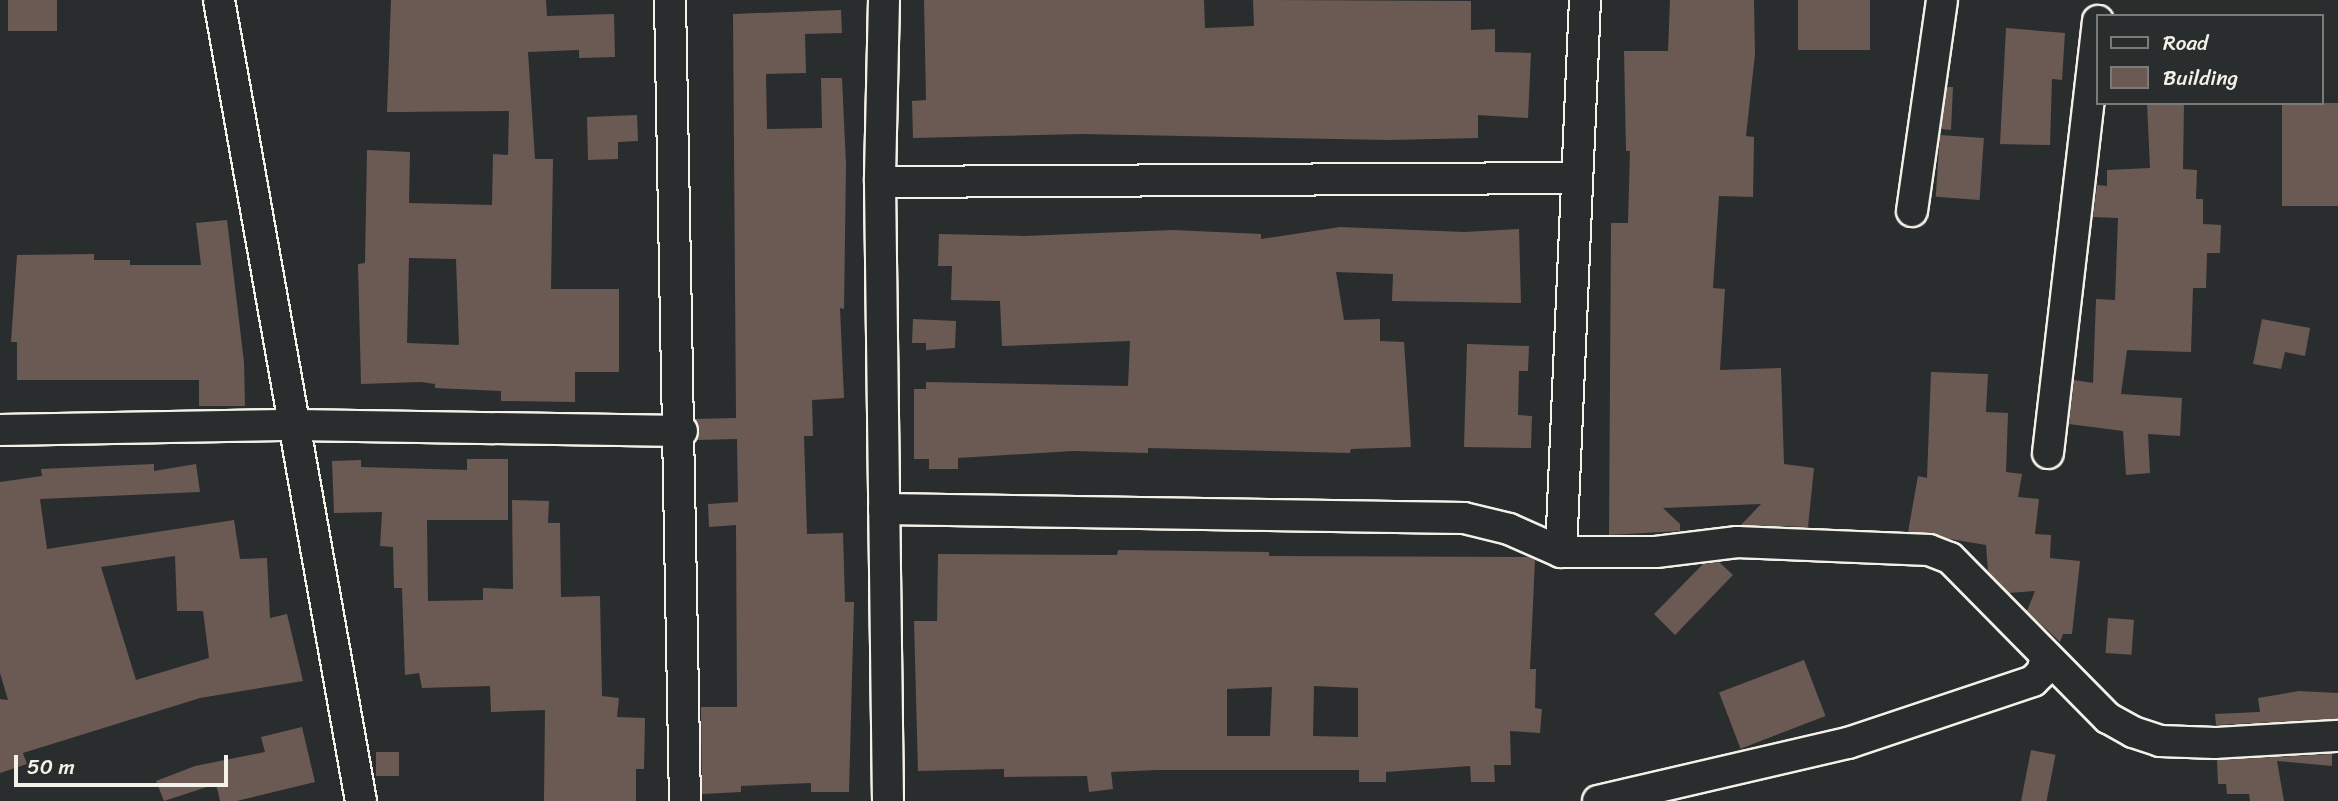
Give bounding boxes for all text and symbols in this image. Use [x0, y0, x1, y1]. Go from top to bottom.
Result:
legend [2096, 14, 2324, 105]
text: Road [2163, 24, 2208, 62]
text: Building [2163, 59, 2238, 97]
scale bar [18, 742, 231, 786]
text: 50 m [27, 748, 75, 786]

